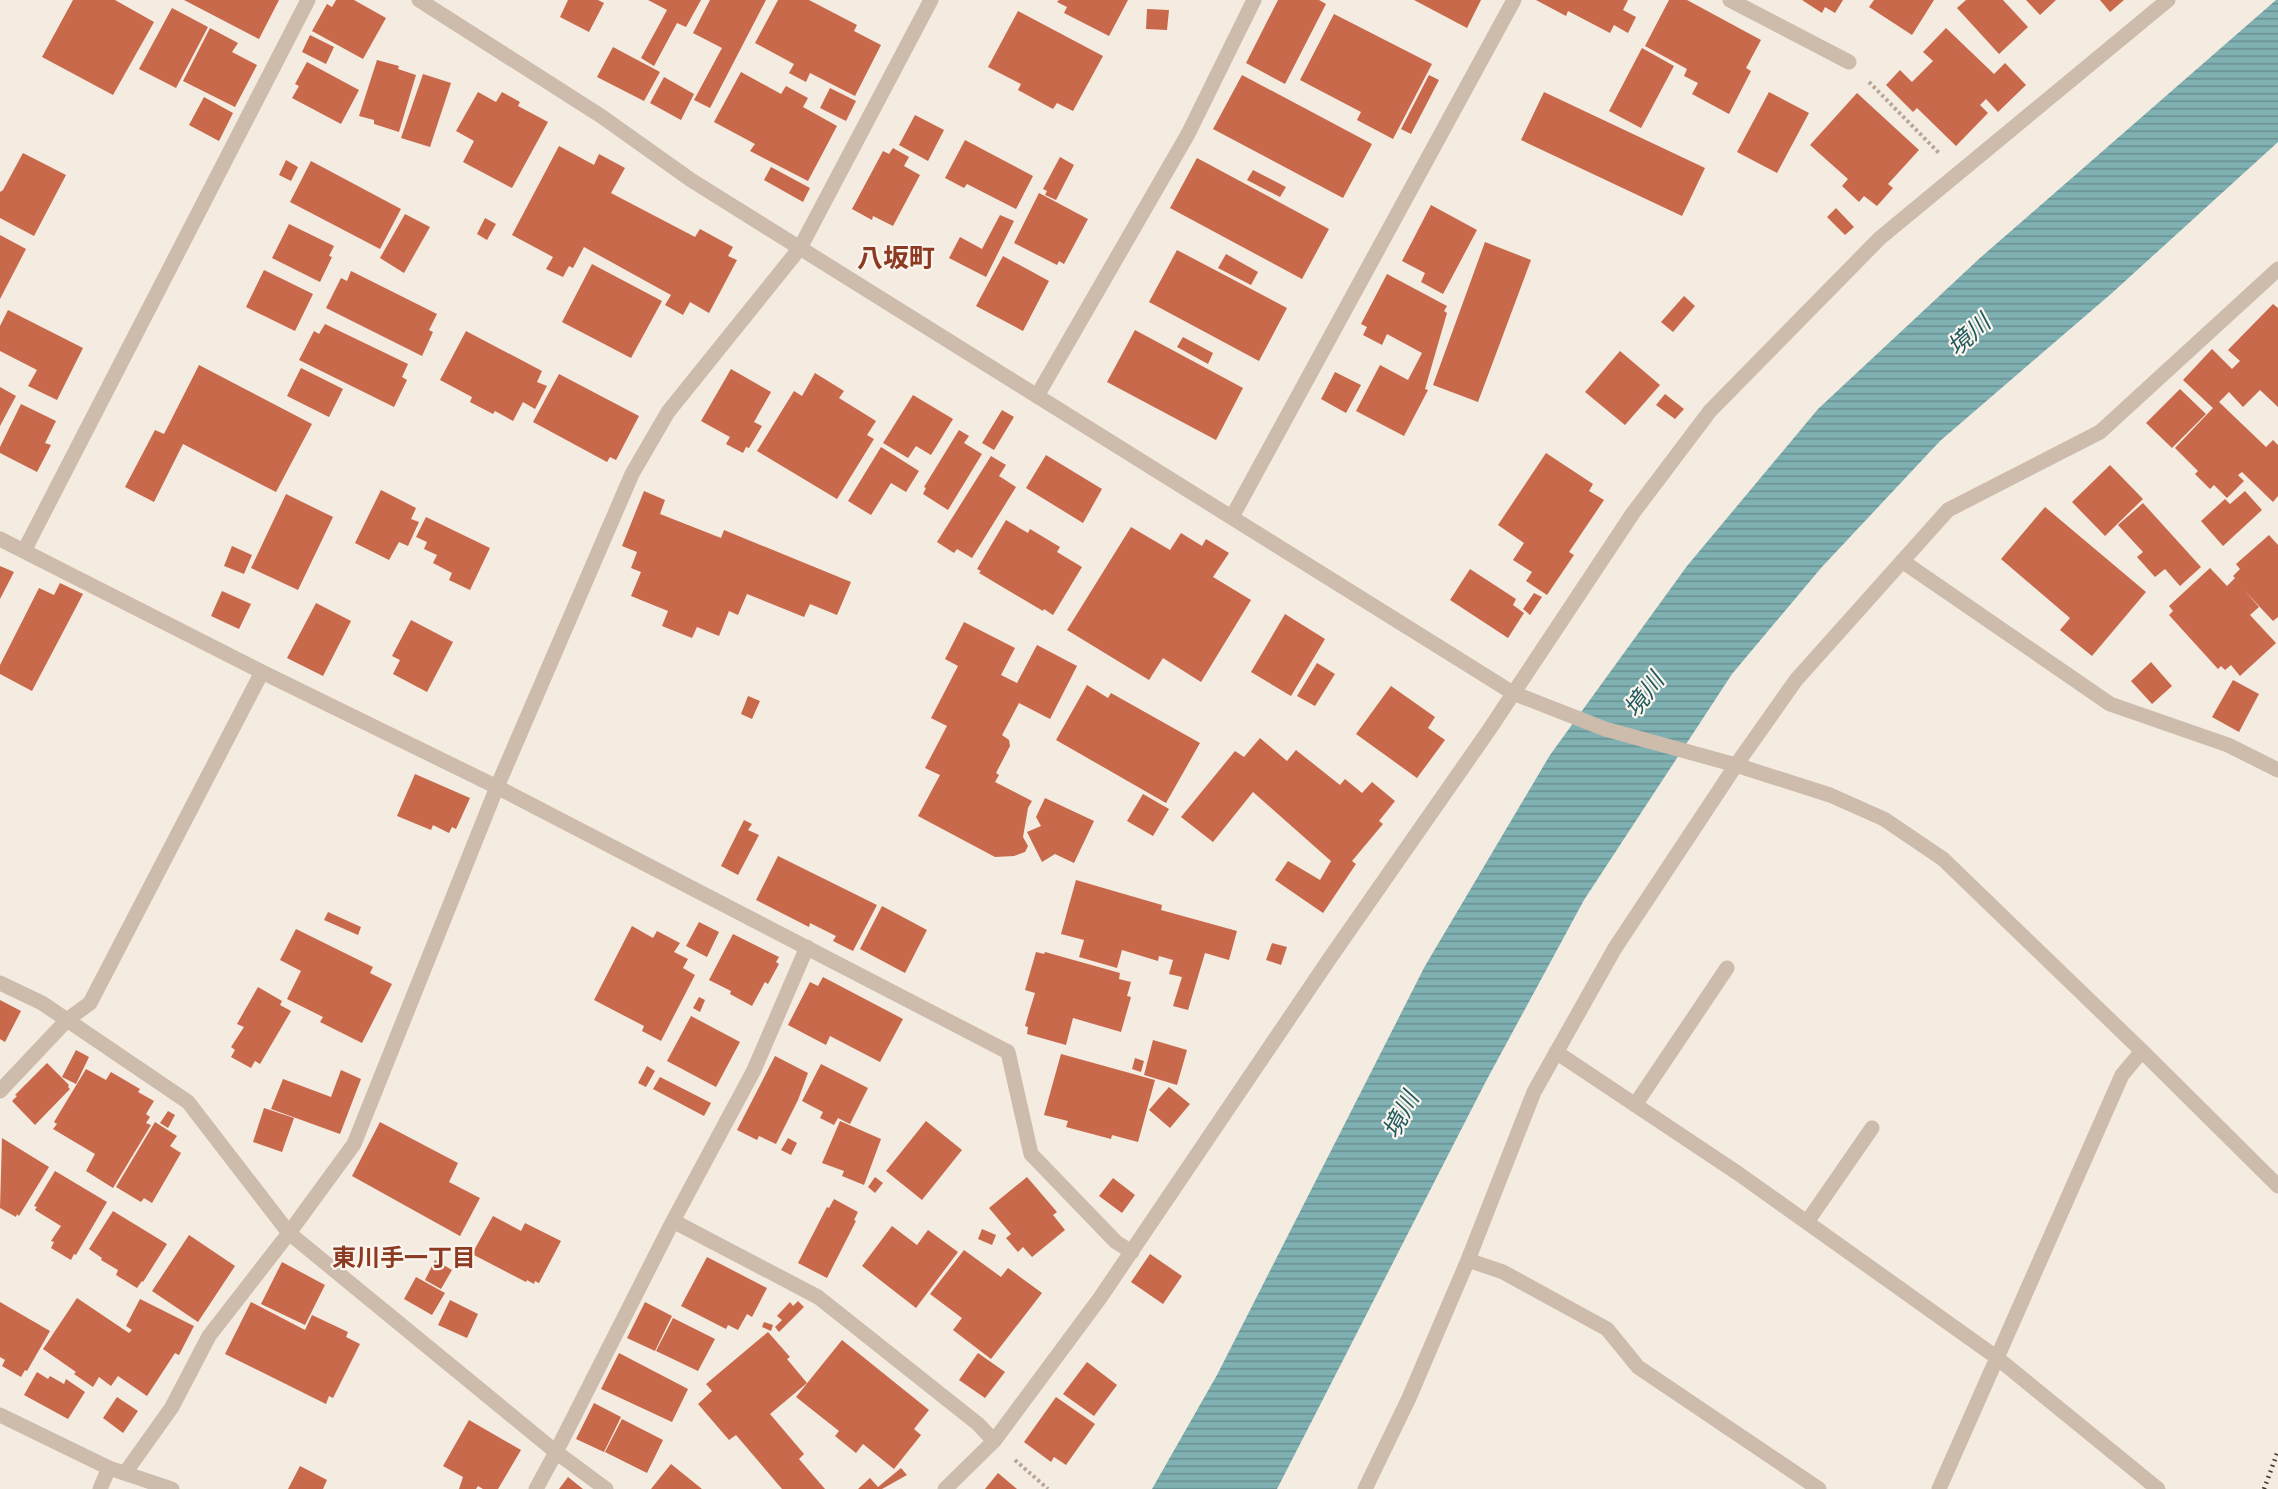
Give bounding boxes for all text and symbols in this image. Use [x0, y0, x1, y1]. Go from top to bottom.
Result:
district label: 八坂町 [857, 243, 935, 274]
water label: 境川 [1942, 307, 1998, 361]
water label: 境川 [1618, 665, 1671, 723]
water label: 境川 [1377, 1085, 1426, 1143]
district label: 東川手一丁目 [332, 1244, 476, 1272]

